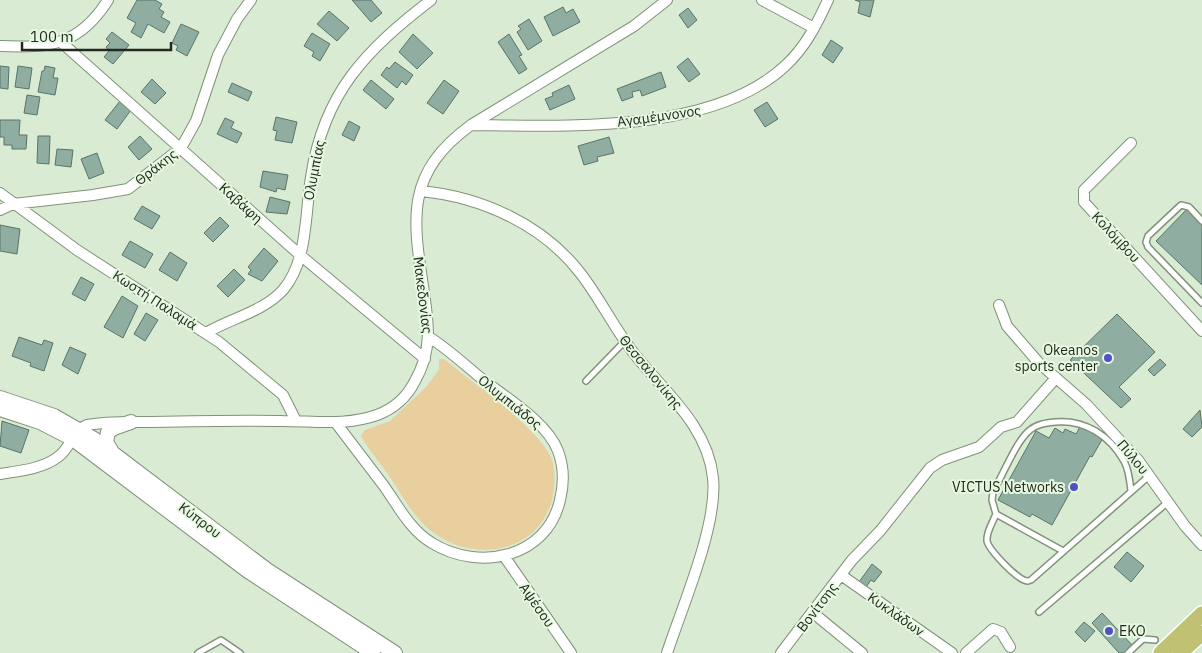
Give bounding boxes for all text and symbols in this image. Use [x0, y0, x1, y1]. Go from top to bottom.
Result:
scale bar [22, 20, 171, 52]
text: 100 m [30, 27, 74, 46]
street label: Αγαμέμνονος [616, 101, 702, 131]
street label: Ολυμπίας [299, 138, 329, 202]
street label: Θράκης [131, 145, 181, 189]
street label: Καβάφη [215, 179, 267, 227]
street label: Κολόμβου [1088, 208, 1144, 266]
street label: Μακεδονίας [409, 255, 437, 335]
street label: Κωστή Παλαμά [109, 266, 201, 334]
street label: Θεσσαλονίκης [615, 331, 687, 413]
place label: Okeanos sports center [1015, 341, 1098, 375]
marker: Okeanos sports center [1102, 352, 1114, 364]
street label: Ολυμπιάδος [475, 371, 546, 433]
street label: Πύλου [1113, 436, 1153, 478]
place label: VICTUS Networks [952, 478, 1064, 496]
marker: VICTUS Networks [1068, 481, 1080, 493]
street label: Κύπρου [175, 498, 225, 542]
street label: Βονίτσης [793, 578, 842, 635]
street label: Αψέσου [515, 579, 559, 631]
street label: Κυκλάδων [864, 588, 928, 640]
place label: EKO [1119, 622, 1146, 640]
marker: EKO [1103, 625, 1115, 637]

